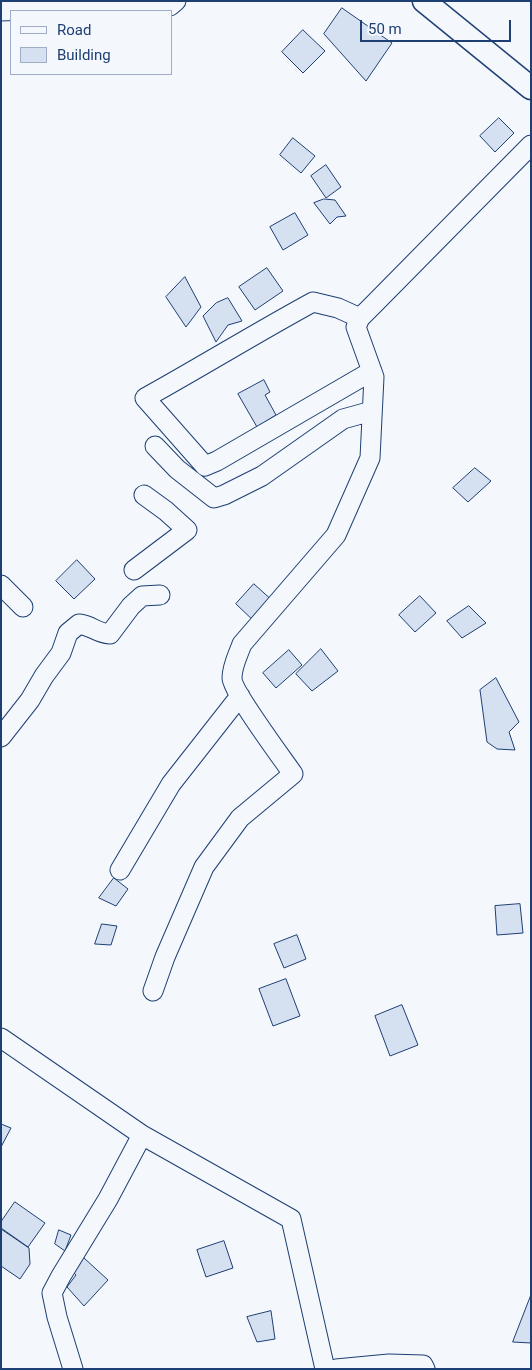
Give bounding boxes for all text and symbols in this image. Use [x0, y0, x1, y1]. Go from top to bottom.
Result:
legend [10, 10, 172, 75]
scale bar [362, 10, 513, 42]
text: 50 m [368, 20, 402, 38]
text: Road [57, 21, 91, 39]
text: Building [57, 46, 111, 64]

